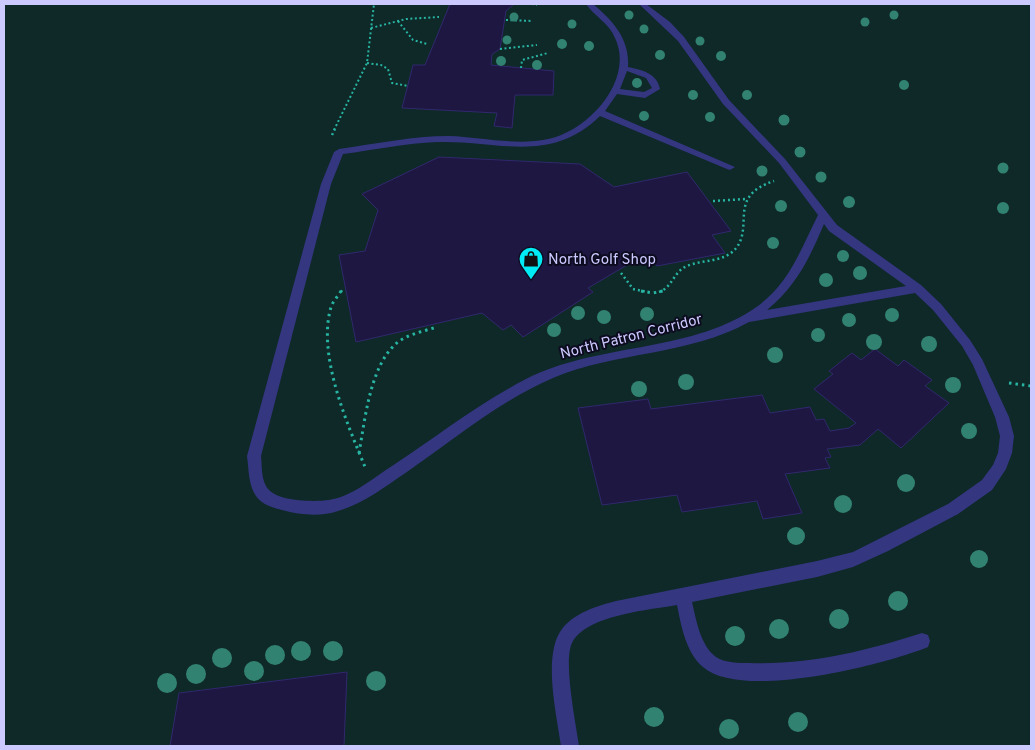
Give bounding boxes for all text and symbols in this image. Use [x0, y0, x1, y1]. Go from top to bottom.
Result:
shop icon: North Golf Shop [518, 246, 544, 280]
place label: North Golf Shop [548, 251, 656, 270]
street label: North Patron Corridor [558, 311, 705, 364]

